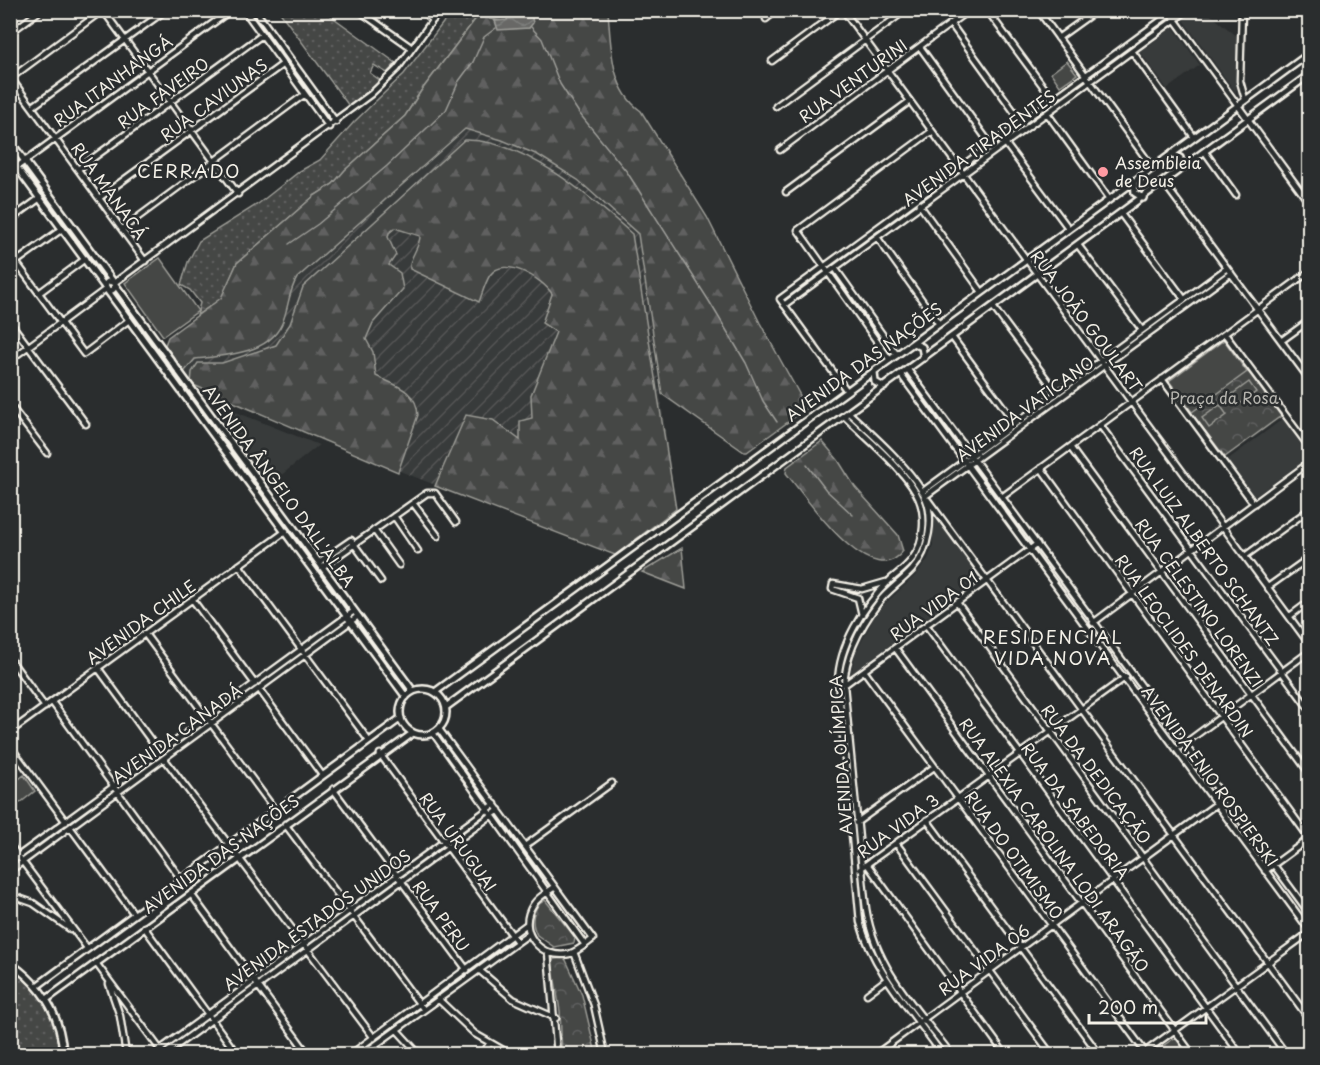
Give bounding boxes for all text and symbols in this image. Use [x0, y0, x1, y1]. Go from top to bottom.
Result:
street label: RUA ITANHANGÁ [48, 29, 177, 132]
street label: RUA VENTURINI [793, 33, 911, 128]
street label: RUA FAVEIRO [112, 51, 213, 134]
street label: RUA CAVIUNAS [155, 52, 272, 146]
street label: AVENIDA TIRADENTES [897, 83, 1060, 211]
street label: RUA MANACÁ [66, 137, 153, 244]
place label: Assembleia de Deus [1115, 150, 1201, 192]
district label: CERRADO [137, 157, 241, 184]
marker: Assembleia de Deus [1096, 165, 1110, 179]
street label: RUA JOÃO GOULART [1025, 244, 1148, 396]
street label: AVENIDA DAS NAÇÕES [780, 296, 947, 426]
street label: AVENIDA VATICANO [950, 350, 1098, 467]
street label: AVENIDA ÂNGELO DALL'ALBA [198, 379, 362, 592]
park label: Praça da Rosa [1169, 385, 1279, 409]
street label: RUA LUIZ ALBERTO SCHANTZ [1124, 441, 1285, 650]
street label: RUA CELESTINO LORENZI [1130, 513, 1270, 692]
street label: RUA LEOCLIDES DENARDIN [1110, 549, 1260, 742]
street label: RUA VIDA 01 [884, 565, 983, 646]
street label: AVENIDA CHILE [80, 573, 200, 669]
district label: RESIDENCIAL VIDA NOVA [983, 623, 1123, 671]
street label: AVENIDA OLÍMPICA [822, 674, 858, 836]
street label: AVENIDA CANADÁ [106, 678, 247, 789]
street label: AVENIDA ENIO ROSPIERSKI [1137, 680, 1285, 871]
street label: RUA DA DEDICAÇÃO [1036, 699, 1157, 848]
street label: RUA ALEXIA CAROLINA LODI ARAGÃO [954, 712, 1155, 977]
street label: RUA DA SABEDORIA [1016, 737, 1135, 884]
street label: RUA DO OTIMISMO [960, 785, 1070, 924]
street label: RUA URUGUAI [415, 787, 503, 896]
street label: RUA VIDA 3 [852, 787, 943, 863]
street label: AVENIDA DAS NAÇÕES [137, 788, 304, 918]
street label: AVENIDA ESTADOS UNIDOS [217, 843, 415, 996]
street label: RUA PERU [408, 875, 476, 956]
street label: RUA VIDA 06 [933, 918, 1034, 1001]
scale bar [1089, 987, 1206, 1025]
text: 200 m [1098, 993, 1158, 1020]

